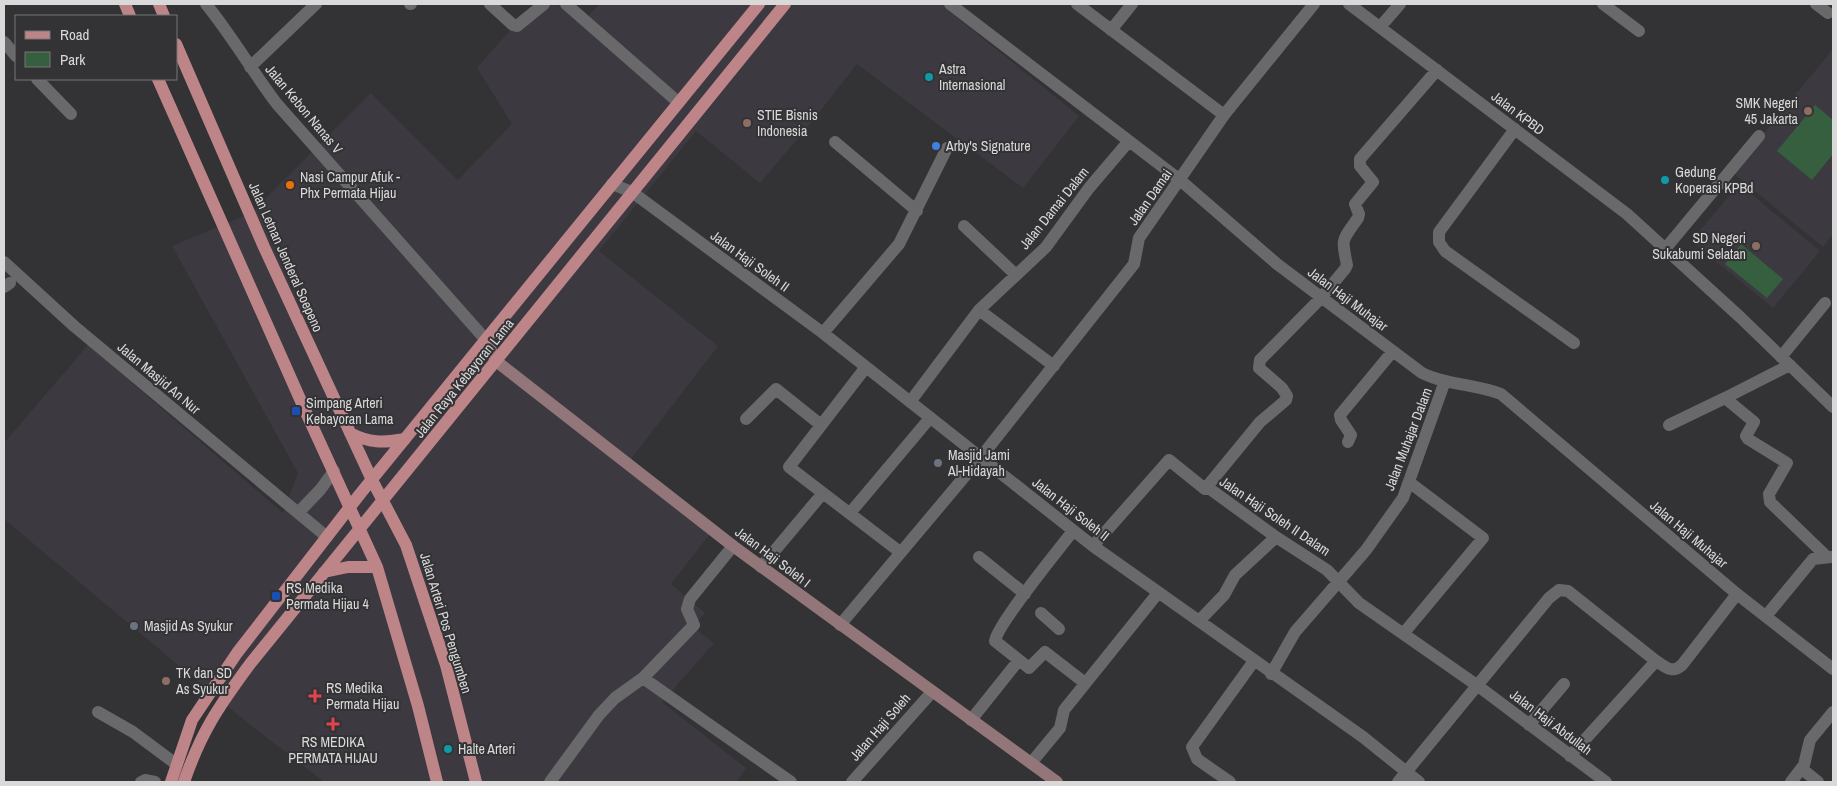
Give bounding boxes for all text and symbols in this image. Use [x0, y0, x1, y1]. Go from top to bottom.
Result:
legend [15, 15, 178, 80]
text: Road [60, 24, 89, 45]
text: Park [60, 49, 86, 70]
place label: Astra Internasional [938, 60, 1005, 94]
street label: Jalan Kebon Nanas V [261, 61, 347, 158]
marker: Astra Internasional [923, 71, 935, 83]
street label: Jalan KPBD [1488, 87, 1548, 139]
place label: SMK Negeri 45 Jakarta [1735, 94, 1799, 128]
marker: SMK Negeri 45 Jakarta [1802, 105, 1814, 117]
place label: STIE Bisnis Indonesia [757, 106, 818, 140]
marker: STIE Bisnis Indonesia [741, 117, 753, 129]
place label: Arby's Signature [945, 137, 1031, 155]
marker: Arby's Signature [930, 140, 942, 152]
street label: Jalan Damai Dalam [1015, 163, 1093, 253]
place label: Gedung Koperasi KPBd [1675, 163, 1754, 197]
street label: Jalan Damai [1124, 165, 1176, 229]
place label: Nasi Campur Afuk - Phx Permata Hijau [300, 168, 400, 202]
marker: Gedung Koperasi KPBd [1659, 174, 1671, 186]
street label: Jalan Letnan Jenderal Soepeno [245, 179, 327, 335]
marker: Nasi Campur Afuk - Phx Permata Hijau [284, 179, 296, 191]
street label: Jalan Haji Soleh II [707, 226, 793, 296]
place label: SD Negeri Sukabumi Selatan [1652, 229, 1746, 263]
marker: SD Negeri Sukabumi Selatan [1750, 240, 1762, 252]
street label: Jalan Haji Muhajar [1304, 263, 1392, 335]
street label: Jalan Raya Kebayoran Lama [410, 314, 518, 441]
street label: Jalan Masjid An Nur [114, 338, 204, 418]
street label: Jalan Muhajar Dalam [1380, 385, 1436, 493]
place label: Simpang Arteri Kebayoran Lama [306, 394, 394, 428]
marker: Simpang Arteri Kebayoran Lama [290, 405, 302, 417]
place label: Masjid Jami Al-Hidayah [947, 446, 1010, 480]
marker: Masjid Jami Al-Hidayah [932, 457, 944, 469]
street label: Jalan Haji Soleh II Dalam [1216, 472, 1334, 560]
street label: Jalan Haji Soleh II [1029, 473, 1113, 545]
street label: Jalan Haji Muhajar [1647, 496, 1732, 572]
street label: Jalan Haji Soleh I [732, 523, 814, 591]
street label: Jalan Arteri Pos Pengumben [416, 550, 476, 696]
place label: RS Medika Permata Hijau 4 [286, 579, 370, 613]
marker: RS Medika Permata Hijau 4 [270, 590, 282, 602]
place label: Masjid As Syukur [144, 617, 233, 635]
marker: Masjid As Syukur [128, 620, 140, 632]
place label: TK dan SD As Syukur [175, 664, 232, 698]
marker: TK dan SD As Syukur [160, 675, 172, 687]
place label: RS Medika Permata Hijau [326, 679, 399, 713]
street label: Jalan Haji Abdullah [1506, 685, 1596, 759]
marker: RS Medika Permata Hijau [308, 689, 322, 703]
street label: Jalan Haji Soleh [846, 690, 914, 764]
marker: RS MEDIKA PERMATA HIJAU [326, 717, 340, 731]
place label: RS MEDIKA PERMATA HIJAU [288, 733, 378, 767]
place label: Halte Arteri [458, 740, 515, 758]
marker: Halte Arteri [442, 743, 454, 755]

